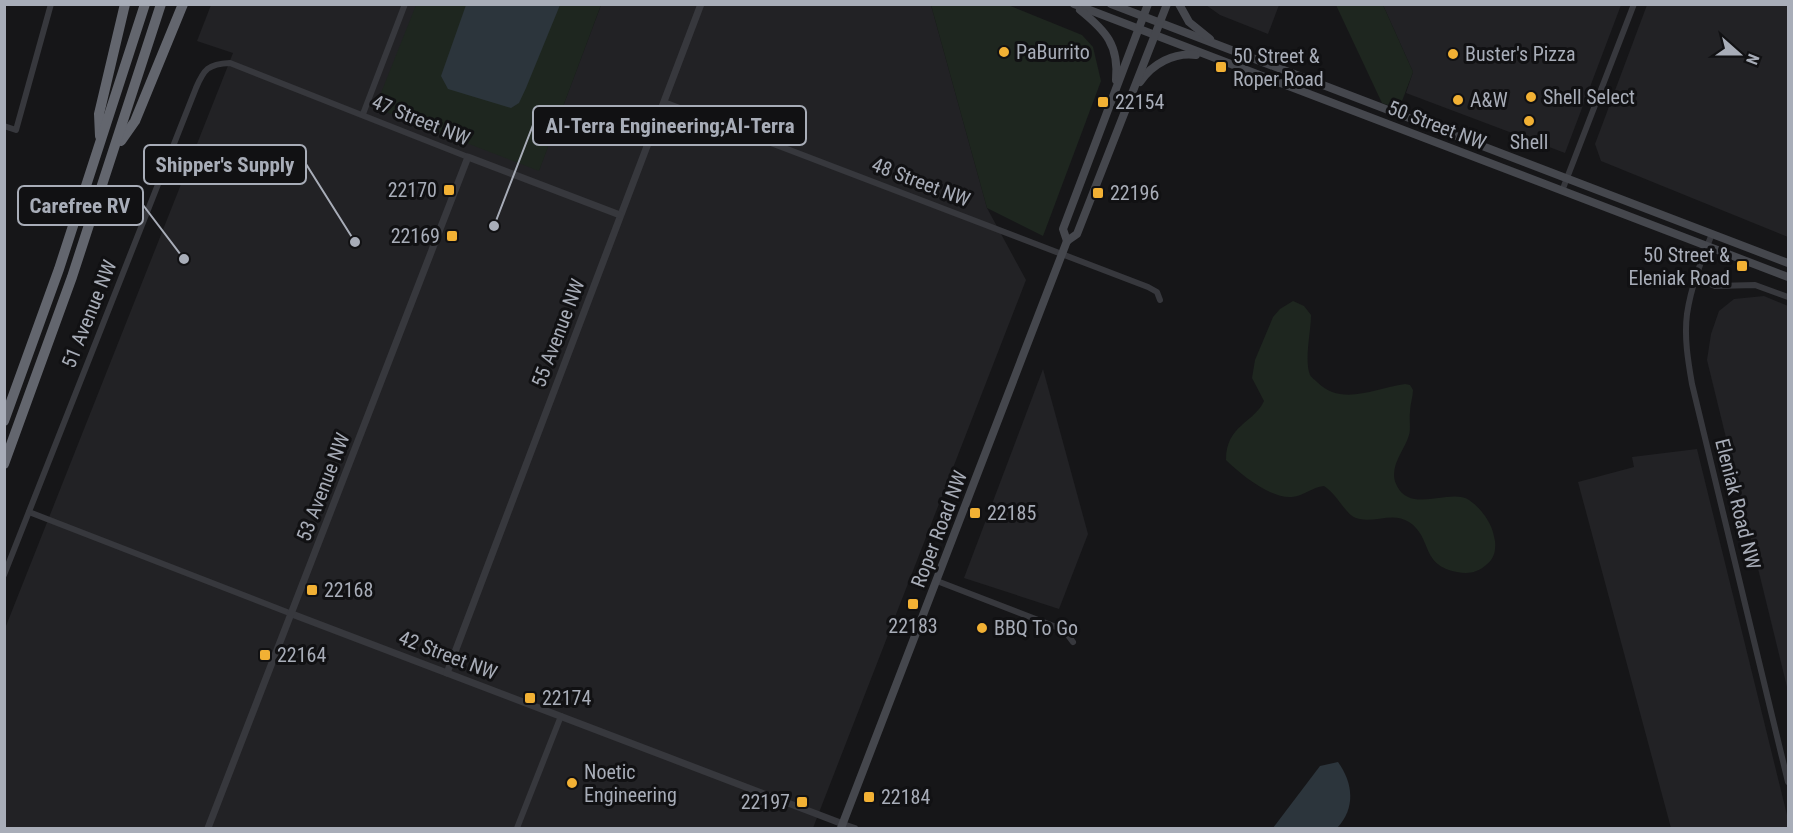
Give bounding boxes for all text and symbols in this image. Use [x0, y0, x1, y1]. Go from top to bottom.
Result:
north arrow [1709, 24, 1769, 84]
place label: PaBurrito [1016, 40, 1090, 64]
place label: Buster's Pizza [1465, 42, 1576, 66]
place label: 50 Street & Roper Road [1233, 44, 1324, 91]
marker: PaBurrito [997, 45, 1011, 59]
marker: Buster's Pizza [1446, 47, 1460, 61]
text: N [1742, 51, 1763, 67]
marker: 50 Street & Roper Road [1214, 60, 1228, 74]
place label: Shell Select [1543, 85, 1635, 109]
place label: A&W [1470, 88, 1508, 112]
street label: 47 Street NW [369, 90, 473, 150]
place label: 22154 [1115, 90, 1164, 114]
marker: Shell Select [1524, 90, 1538, 104]
marker: A&W [1451, 93, 1465, 107]
marker: 22154 [1096, 95, 1110, 109]
street label: 50 Street NW [1384, 95, 1490, 155]
callout: Al-Terra Engineering;Al-Terra [533, 106, 806, 145]
text: Al-Terra Engineering;Al-Terra [545, 114, 795, 138]
marker: Shell [1522, 114, 1536, 128]
place label: Shell [1510, 130, 1548, 154]
callout: Shipper's Supply [144, 145, 306, 184]
street label: 48 Street NW [868, 152, 974, 212]
text: Shipper's Supply [156, 153, 295, 177]
place label: 22170 [388, 178, 437, 202]
place label: 22196 [1110, 181, 1159, 205]
marker: 22170 [442, 183, 456, 197]
callout: Carefree RV [18, 186, 143, 225]
marker: 22196 [1091, 186, 1105, 200]
text: Carefree RV [30, 194, 130, 218]
place label: 22169 [391, 224, 440, 248]
marker: 22169 [445, 229, 459, 243]
place label: 50 Street & Eleniak Road [1628, 243, 1730, 290]
street label: 51 Avenue NW [56, 257, 122, 371]
marker: 50 Street & Eleniak Road [1735, 259, 1749, 273]
street label: 55 Avenue NW [526, 275, 590, 391]
street label: 53 Avenue NW [291, 429, 355, 545]
street label: Eleniak Road NW [1710, 436, 1766, 572]
street label: Roper Road NW [906, 467, 972, 591]
place label: 22185 [987, 501, 1036, 525]
marker: 22185 [968, 506, 982, 520]
place label: 22168 [324, 578, 373, 602]
marker: 22168 [305, 583, 319, 597]
marker: 22183 [906, 597, 920, 611]
place label: 22183 [888, 614, 938, 638]
place label: BBQ To Go [994, 616, 1078, 640]
marker: BBQ To Go [975, 621, 989, 635]
street label: 42 Street NW [395, 625, 501, 685]
place label: 22164 [277, 643, 326, 667]
marker: 22164 [258, 648, 272, 662]
place label: 22174 [542, 686, 591, 710]
marker: 22174 [523, 691, 537, 705]
place label: Noetic Engineering [584, 760, 677, 807]
marker: Noetic Engineering [565, 776, 579, 790]
place label: 22184 [881, 785, 930, 809]
place label: 22197 [741, 790, 790, 814]
marker: 22184 [862, 790, 876, 804]
marker: 22197 [795, 795, 809, 809]

